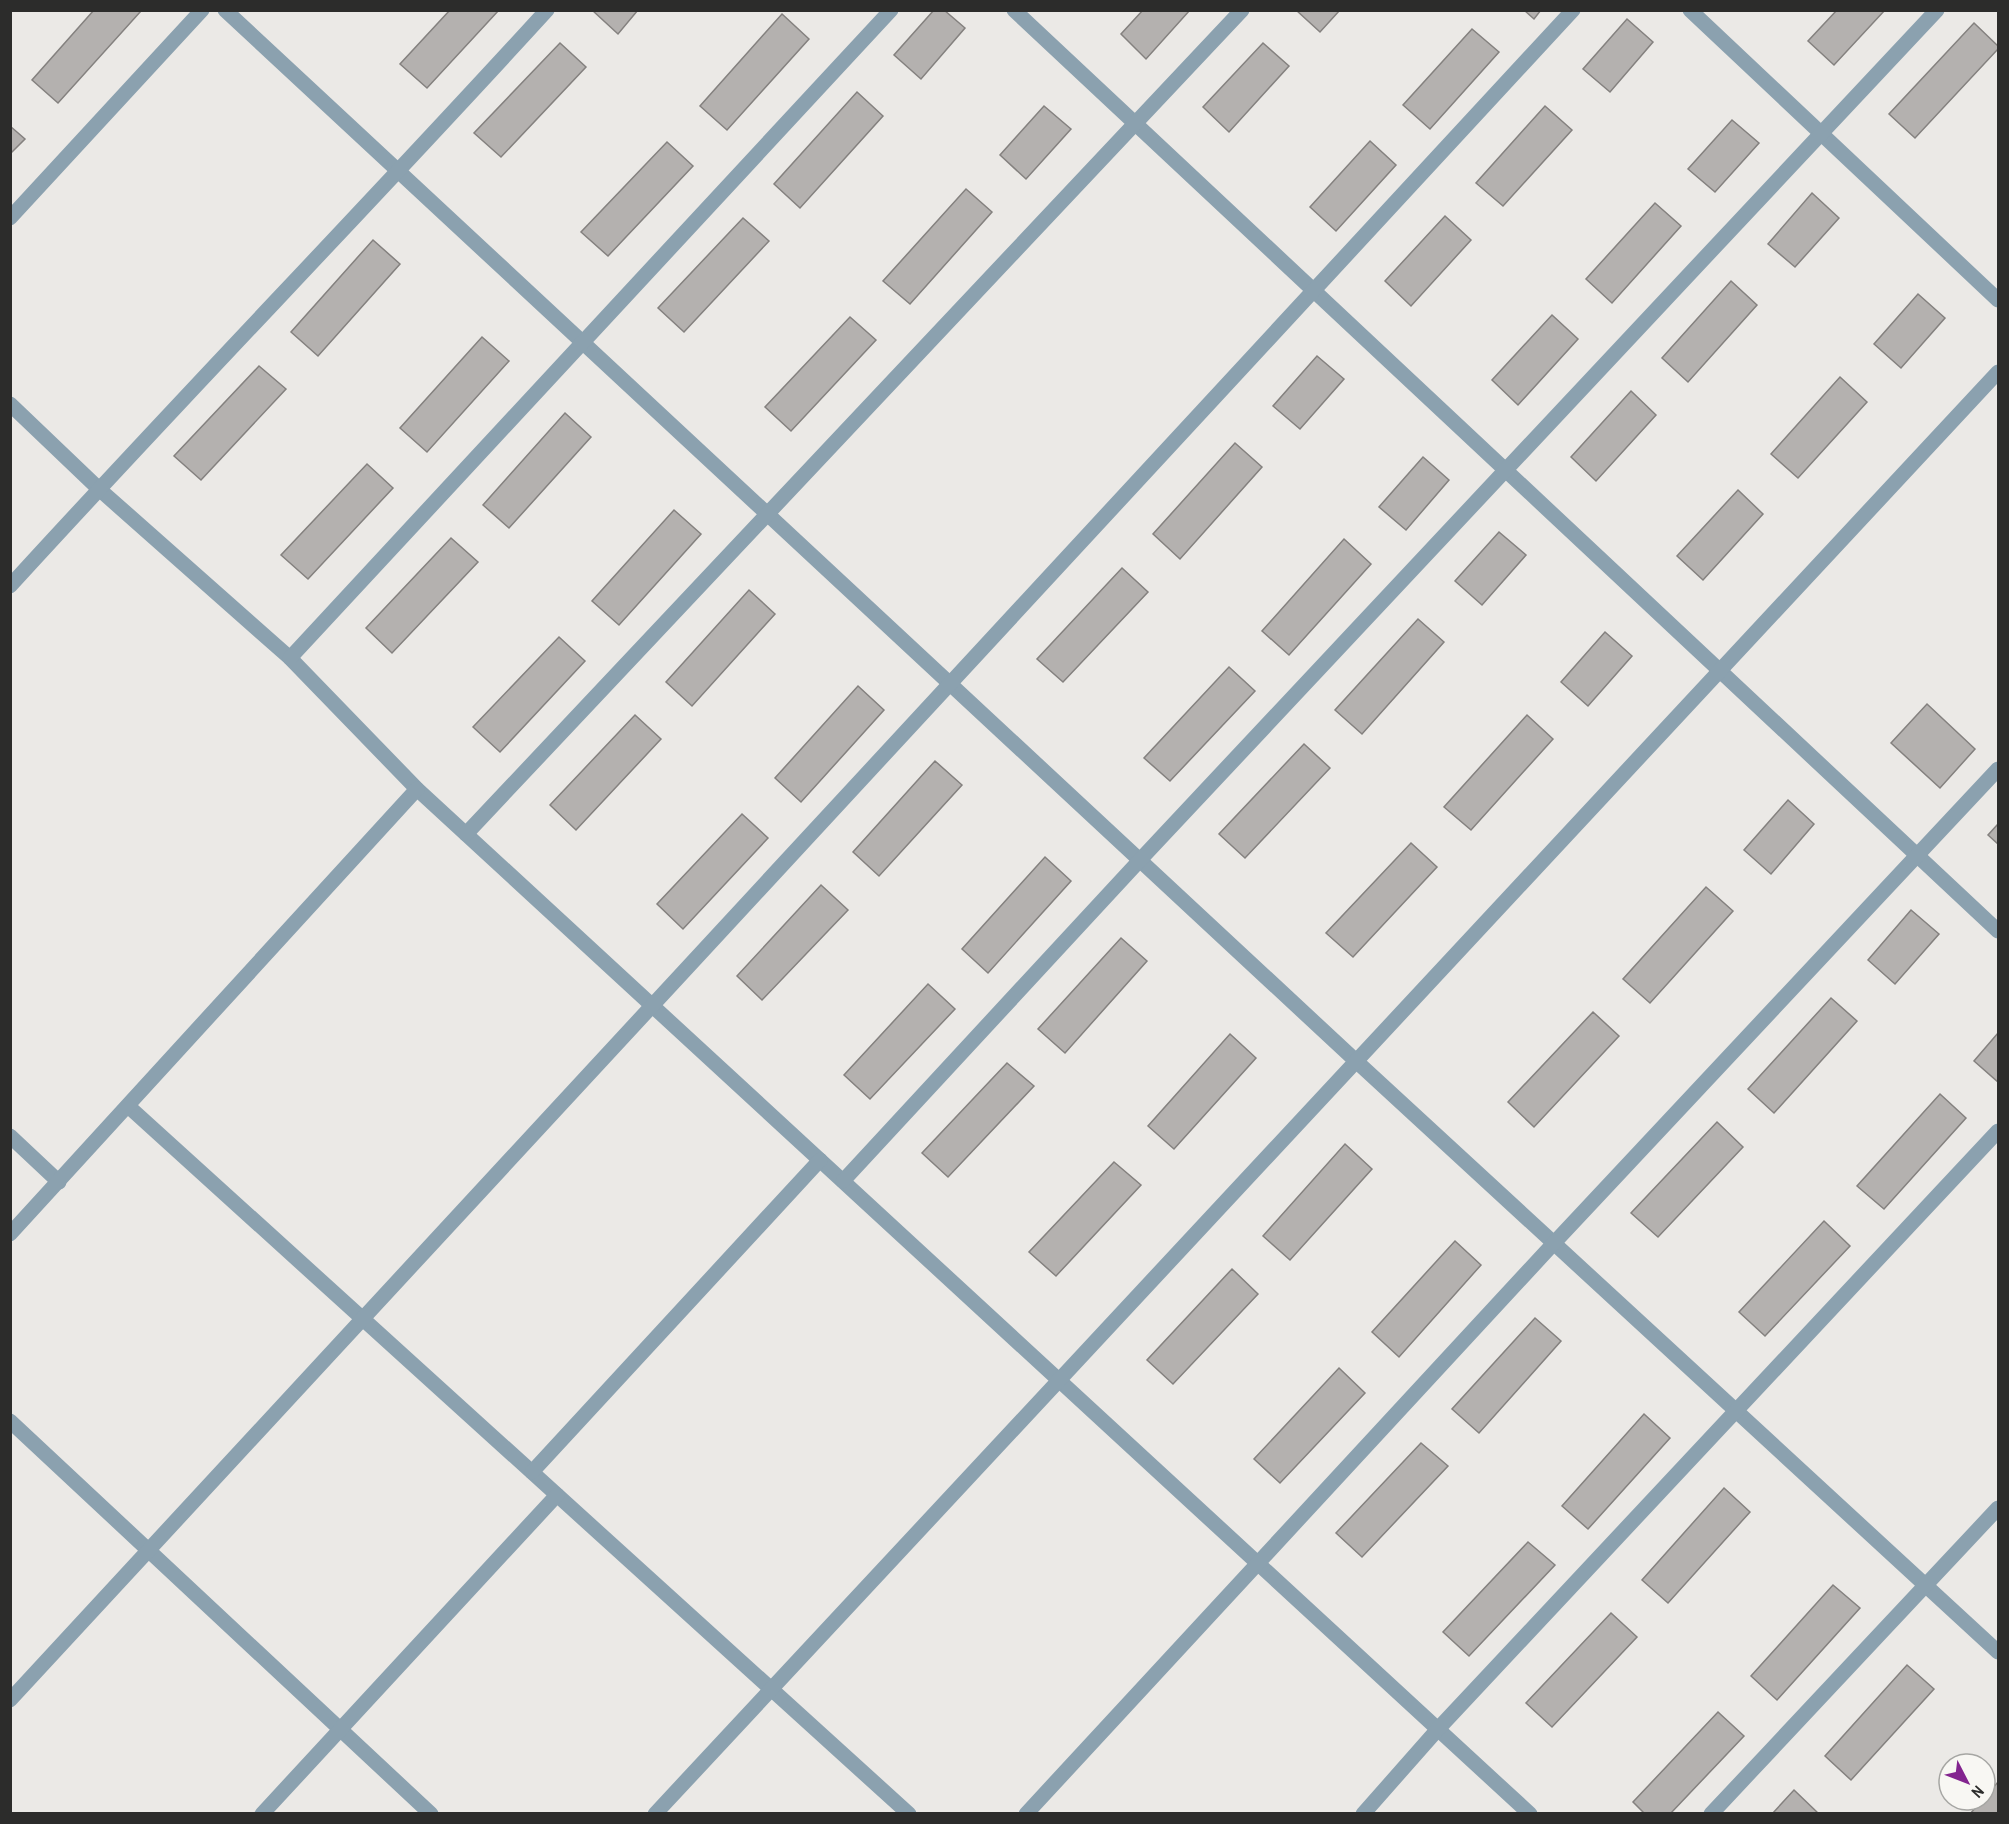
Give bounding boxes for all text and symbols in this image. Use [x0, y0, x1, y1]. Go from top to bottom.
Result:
north arrow [1937, 1752, 1997, 1812]
text: N [1967, 1781, 1989, 1803]

